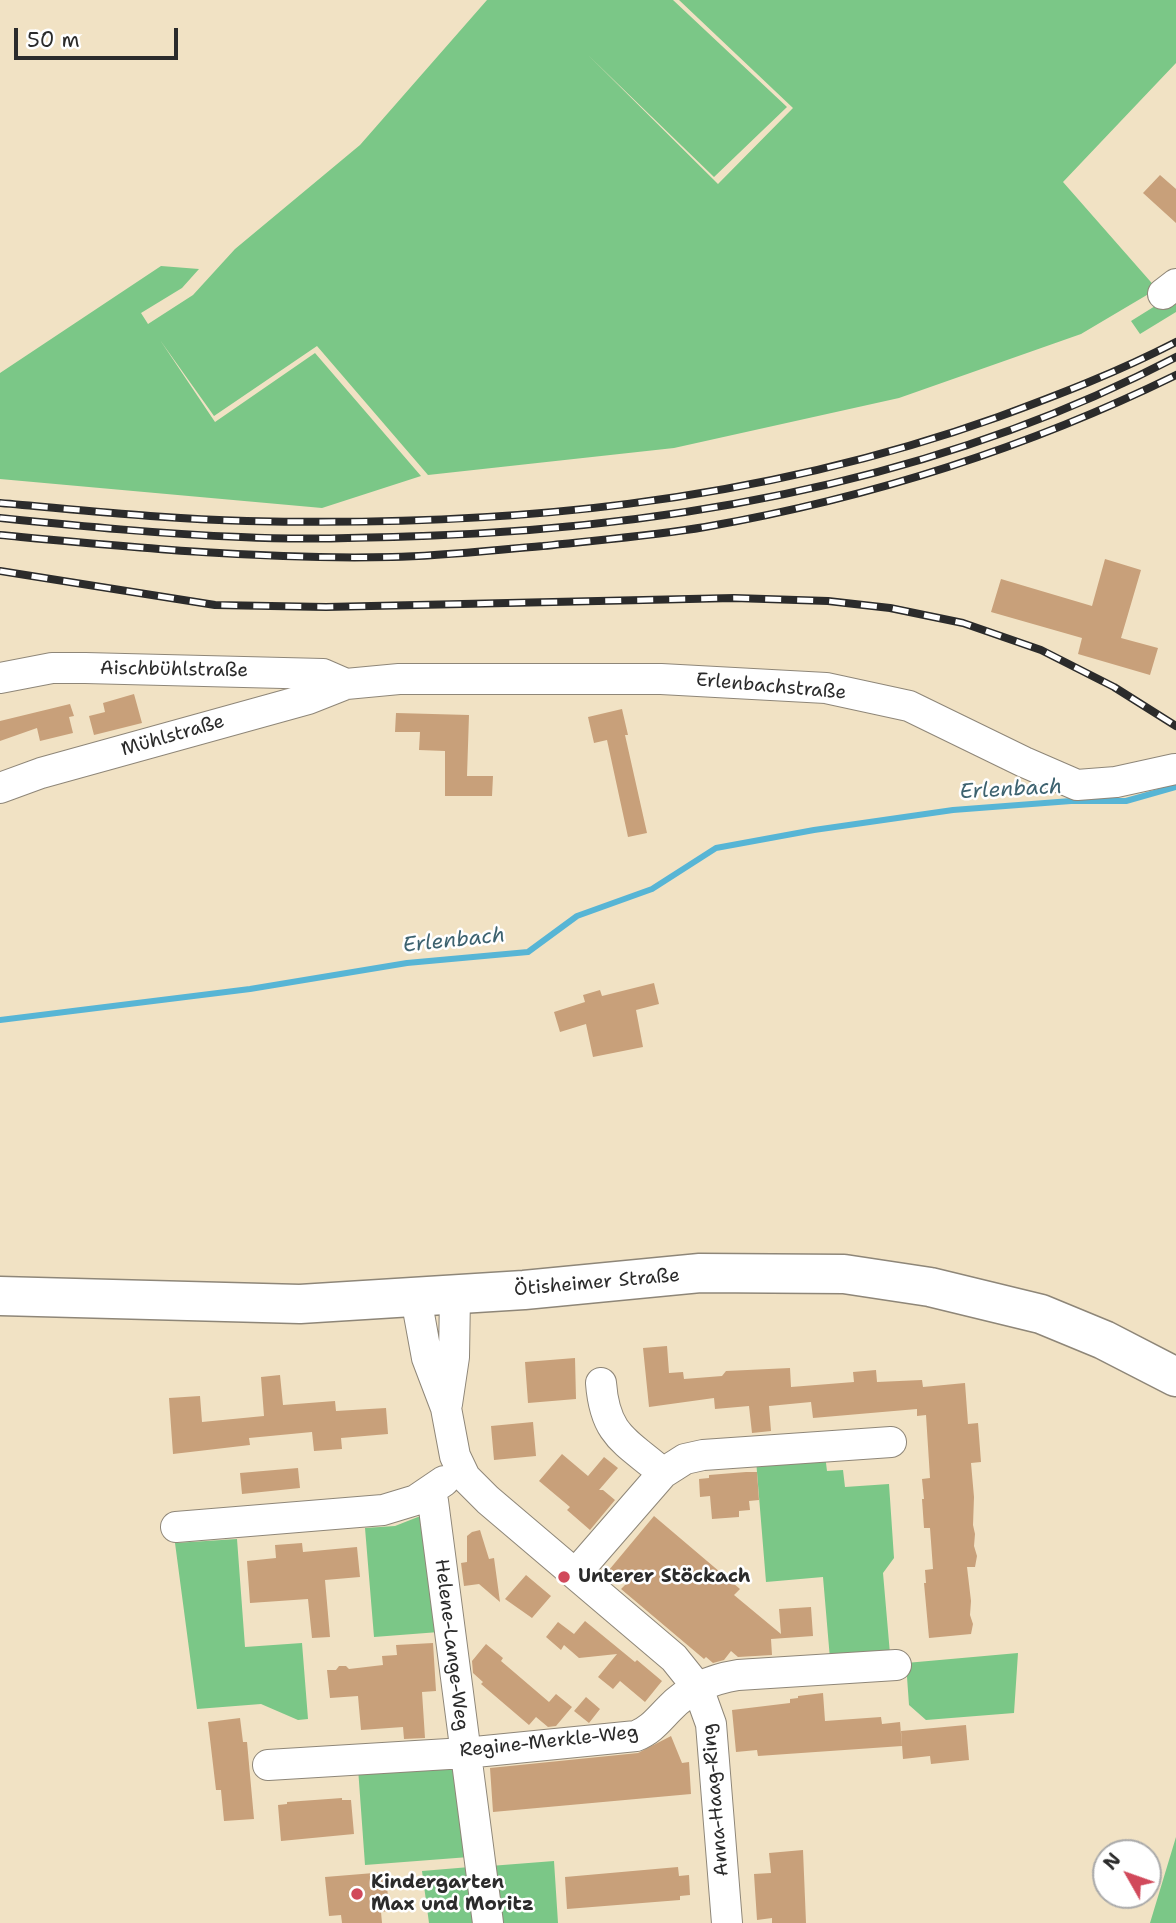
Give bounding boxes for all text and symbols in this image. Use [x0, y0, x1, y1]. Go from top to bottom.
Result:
scale bar [18, 14, 182, 58]
text: 50 m [27, 26, 80, 54]
street label: Aischbühlstraße [100, 657, 248, 683]
street label: Erlenbachstraße [695, 669, 847, 705]
street label: Mühlstraße [119, 710, 227, 762]
water label: Erlenbach [959, 775, 1063, 805]
water label: Erlenbach [402, 923, 506, 959]
street label: Ötisheimer Straße [513, 1264, 681, 1302]
street label: Helene-Lange-Weg [429, 1558, 473, 1732]
place label: Unterer Stöckach [578, 1566, 751, 1588]
marker: Unterer Stöckach [556, 1569, 572, 1585]
street label: Regine-Merkle-Weg [458, 1721, 640, 1763]
street label: Anna-Haag-Ring [698, 1723, 734, 1877]
north arrow [1092, 1839, 1162, 1909]
text: N [1098, 1848, 1126, 1875]
place label: Kindergarten Max und Moritz [371, 1872, 534, 1916]
marker: Kindergarten Max und Moritz [349, 1886, 365, 1902]

